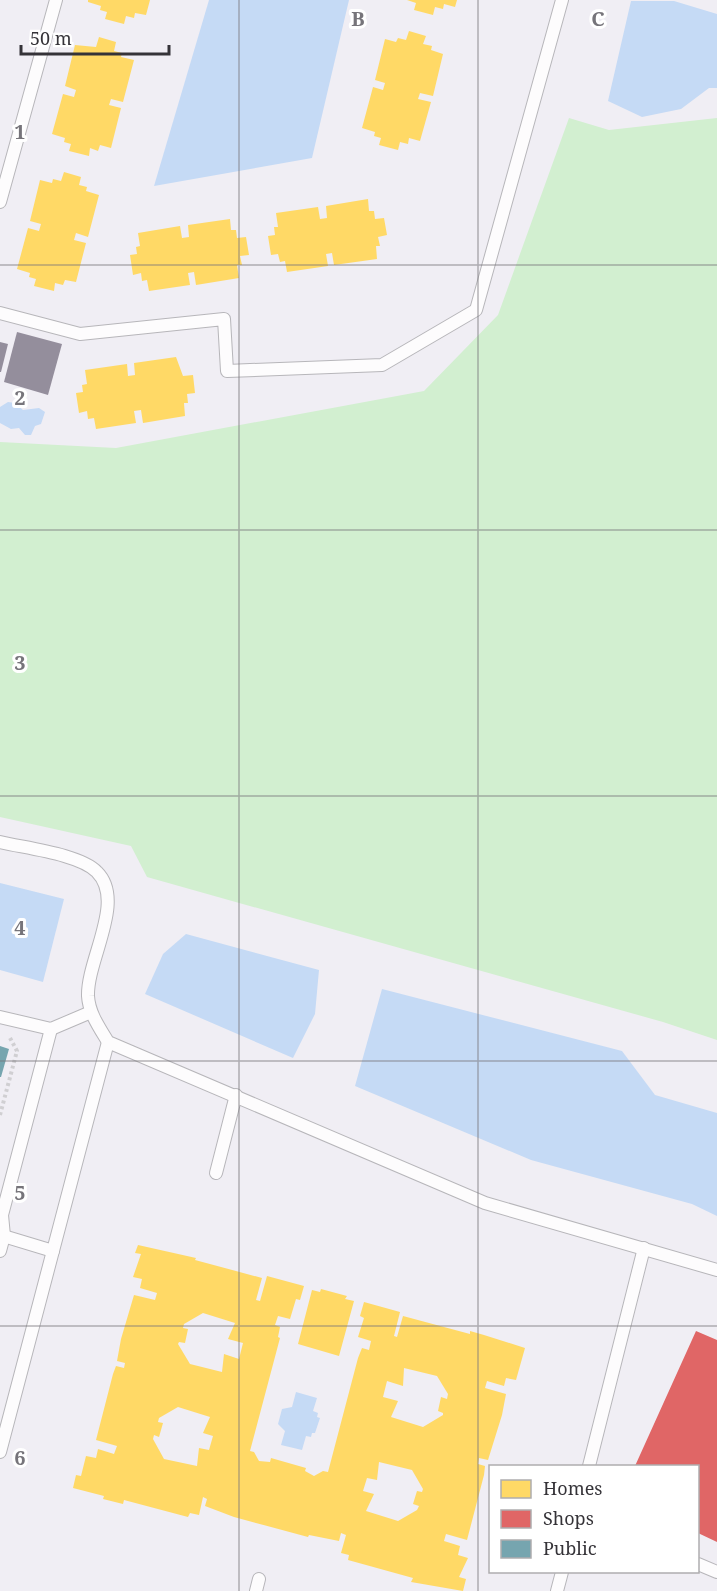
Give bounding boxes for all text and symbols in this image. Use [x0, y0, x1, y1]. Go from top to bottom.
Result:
text: B [351, 5, 365, 32]
text: C [591, 5, 605, 32]
scale bar [21, 18, 170, 56]
text: 50 m [30, 26, 72, 50]
text: 1 [14, 118, 26, 145]
text: 2 [14, 384, 26, 411]
text: 3 [14, 649, 26, 676]
text: 4 [14, 914, 26, 941]
text: 5 [14, 1179, 26, 1206]
text: 6 [14, 1444, 26, 1471]
legend [489, 1465, 699, 1573]
text: Homes [543, 1476, 602, 1500]
text: Shops [543, 1506, 594, 1530]
text: Public [543, 1536, 597, 1560]

